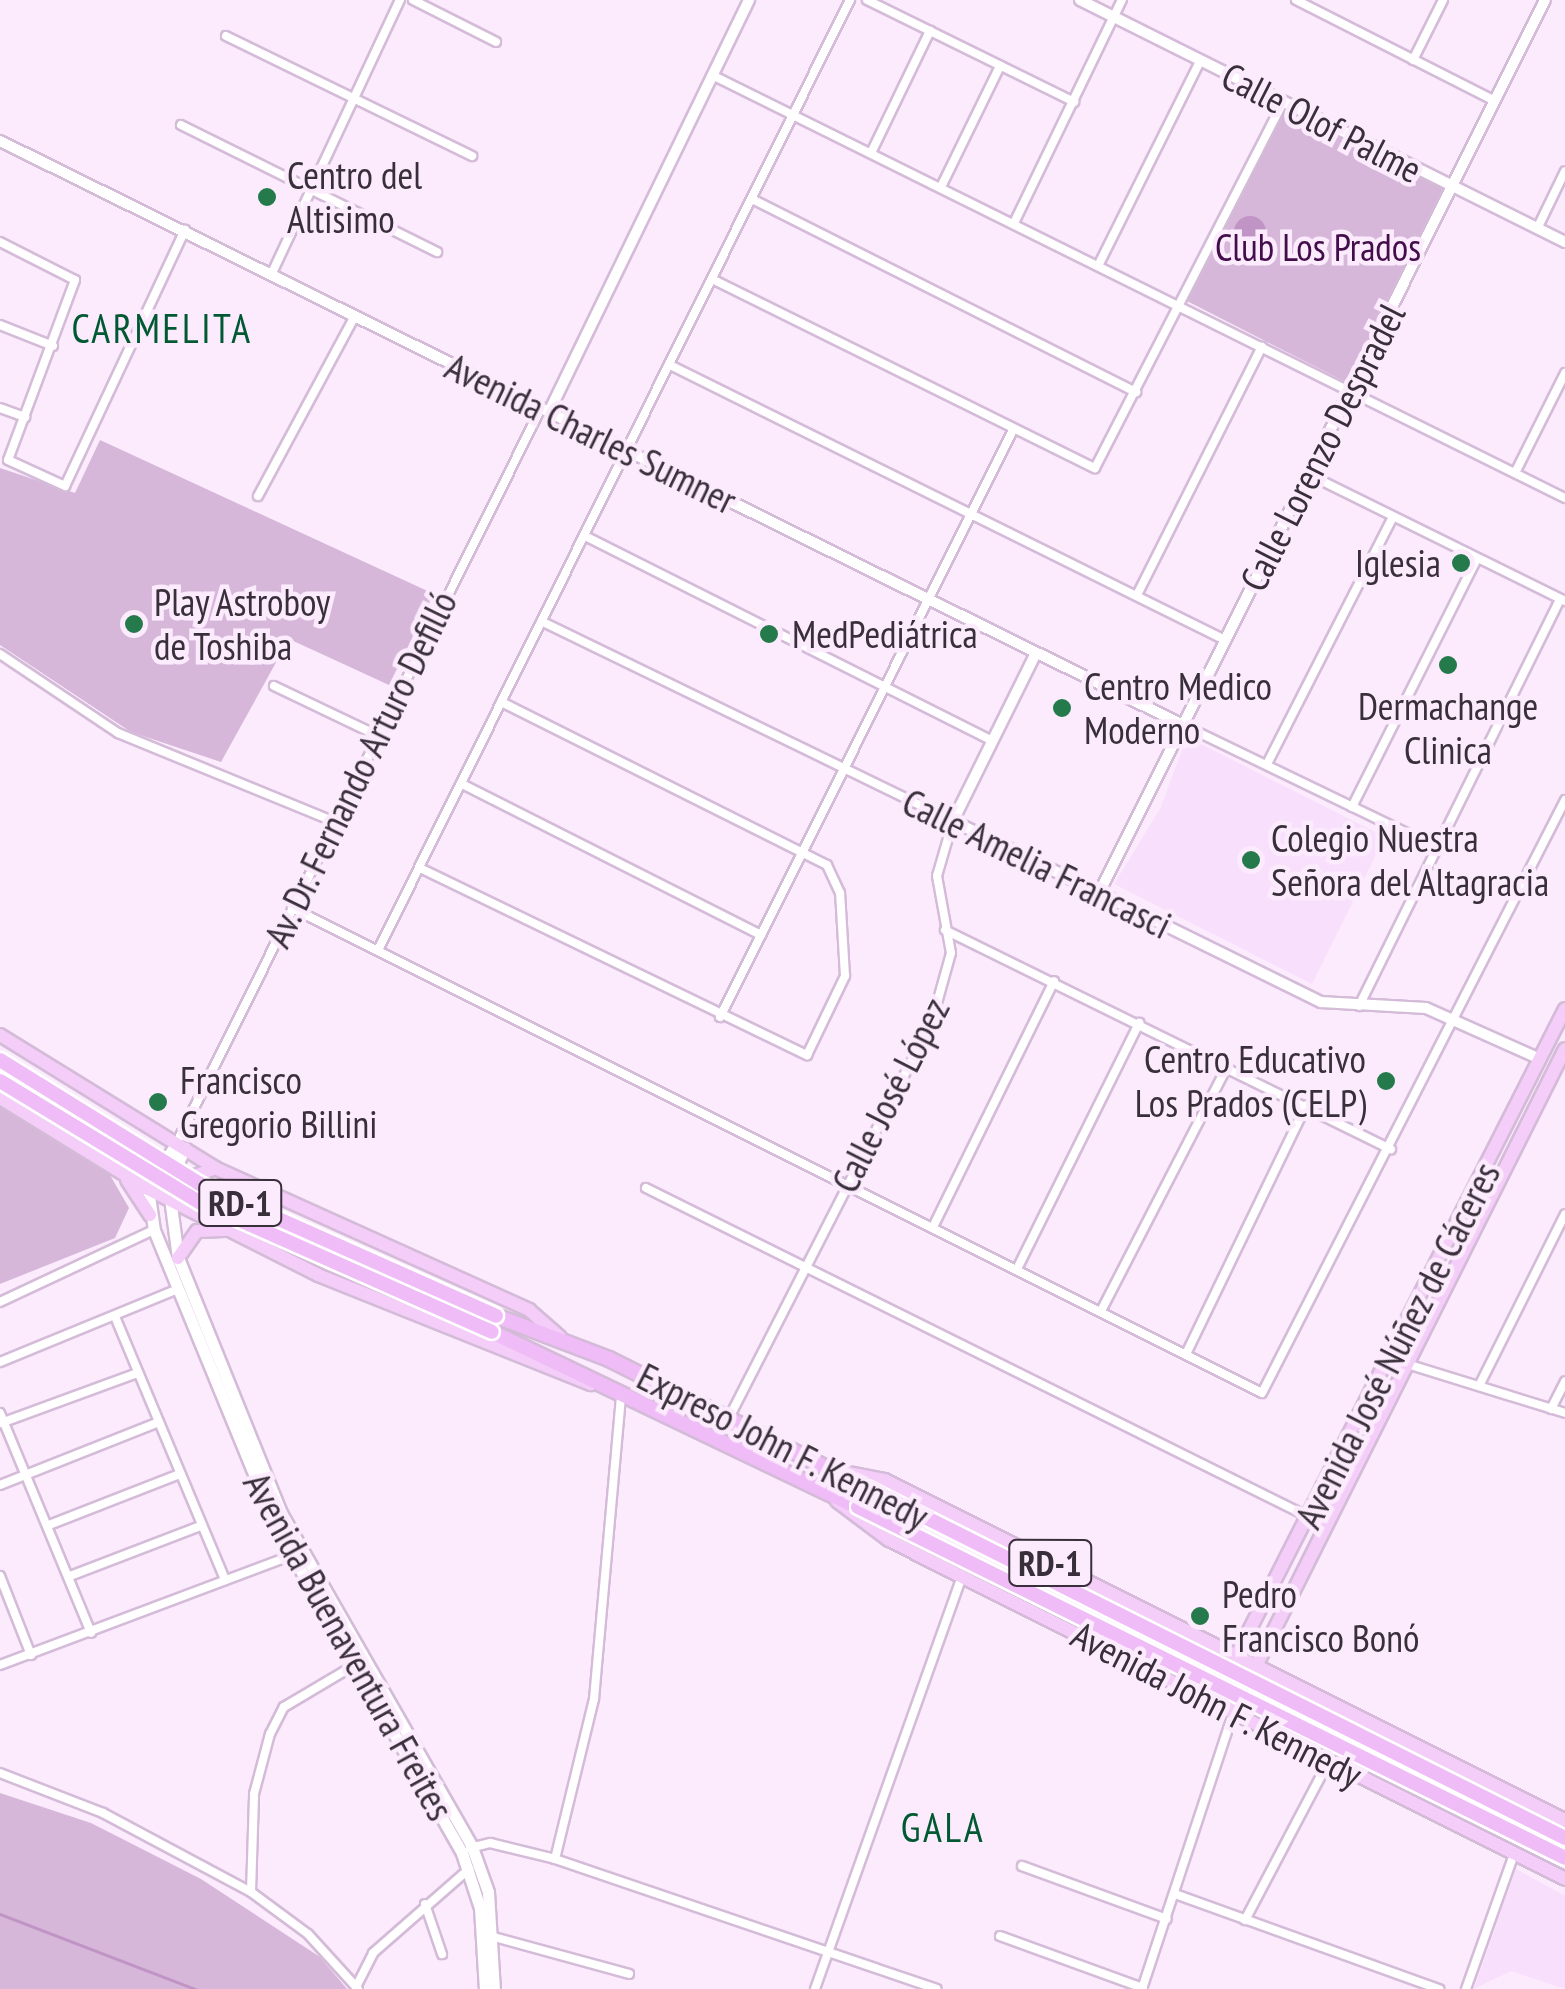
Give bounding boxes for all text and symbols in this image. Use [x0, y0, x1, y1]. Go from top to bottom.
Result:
street label: Calle Olof Palme [1215, 52, 1429, 192]
place label: Centro del Altisimo [287, 152, 422, 242]
marker: Centro del Altisimo [256, 186, 278, 208]
park label: Club Los Prados [1215, 224, 1421, 270]
street label: Calle Lorenzo Despradel [1230, 296, 1414, 598]
district label: CARMELITA [71, 304, 253, 352]
street label: Avenida Charles Sumner [438, 343, 744, 523]
place label: Iglesia [1355, 540, 1441, 586]
marker: Iglesia [1450, 552, 1472, 574]
place label: Play Astroboy de Toshiba [154, 579, 332, 668]
street label: Av. Dr. Fernando Arturo Defilló [253, 581, 467, 957]
place label: MedPediátrica [792, 611, 978, 657]
marker: Play Astroboy de Toshiba [123, 613, 145, 635]
marker: MedPediátrica [756, 621, 782, 647]
marker: Dermachange Clinica [1435, 652, 1461, 678]
place label: Centro Medico Moderno [1084, 663, 1272, 752]
place label: Dermachange Clinica [1358, 683, 1538, 772]
marker: Centro Medico Moderno [1049, 695, 1075, 721]
street label: Calle Amelia Francasci [895, 778, 1179, 948]
place label: Colegio Nuestra Señora del Altagracia [1271, 815, 1550, 904]
marker: Colegio Nuestra Señora del Altagracia [1240, 849, 1262, 871]
street label: Calle José López [822, 990, 958, 1200]
place label: Centro Educativo Los Prados (CELP) [1135, 1036, 1366, 1126]
place label: Francisco Gregorio Billini [180, 1057, 377, 1146]
marker: Centro Educativo Los Prados (CELP) [1375, 1070, 1397, 1092]
marker: Francisco Gregorio Billini [145, 1089, 171, 1115]
street label: Avenida José Núñez de Cáceres [1285, 1154, 1509, 1536]
road number: RD-1 [198, 1173, 282, 1233]
street label: Expreso John F. Kennedy [629, 1353, 937, 1539]
street label: Avenida Buenaventura Freites [234, 1464, 464, 1828]
road number: RD-1 [1008, 1533, 1092, 1593]
place label: Pedro Francisco Bonó [1222, 1571, 1419, 1660]
marker: Pedro Francisco Bonó [1187, 1603, 1213, 1629]
street label: Avenida John F. Kennedy [1063, 1611, 1371, 1797]
district label: GALA [901, 1803, 985, 1851]

